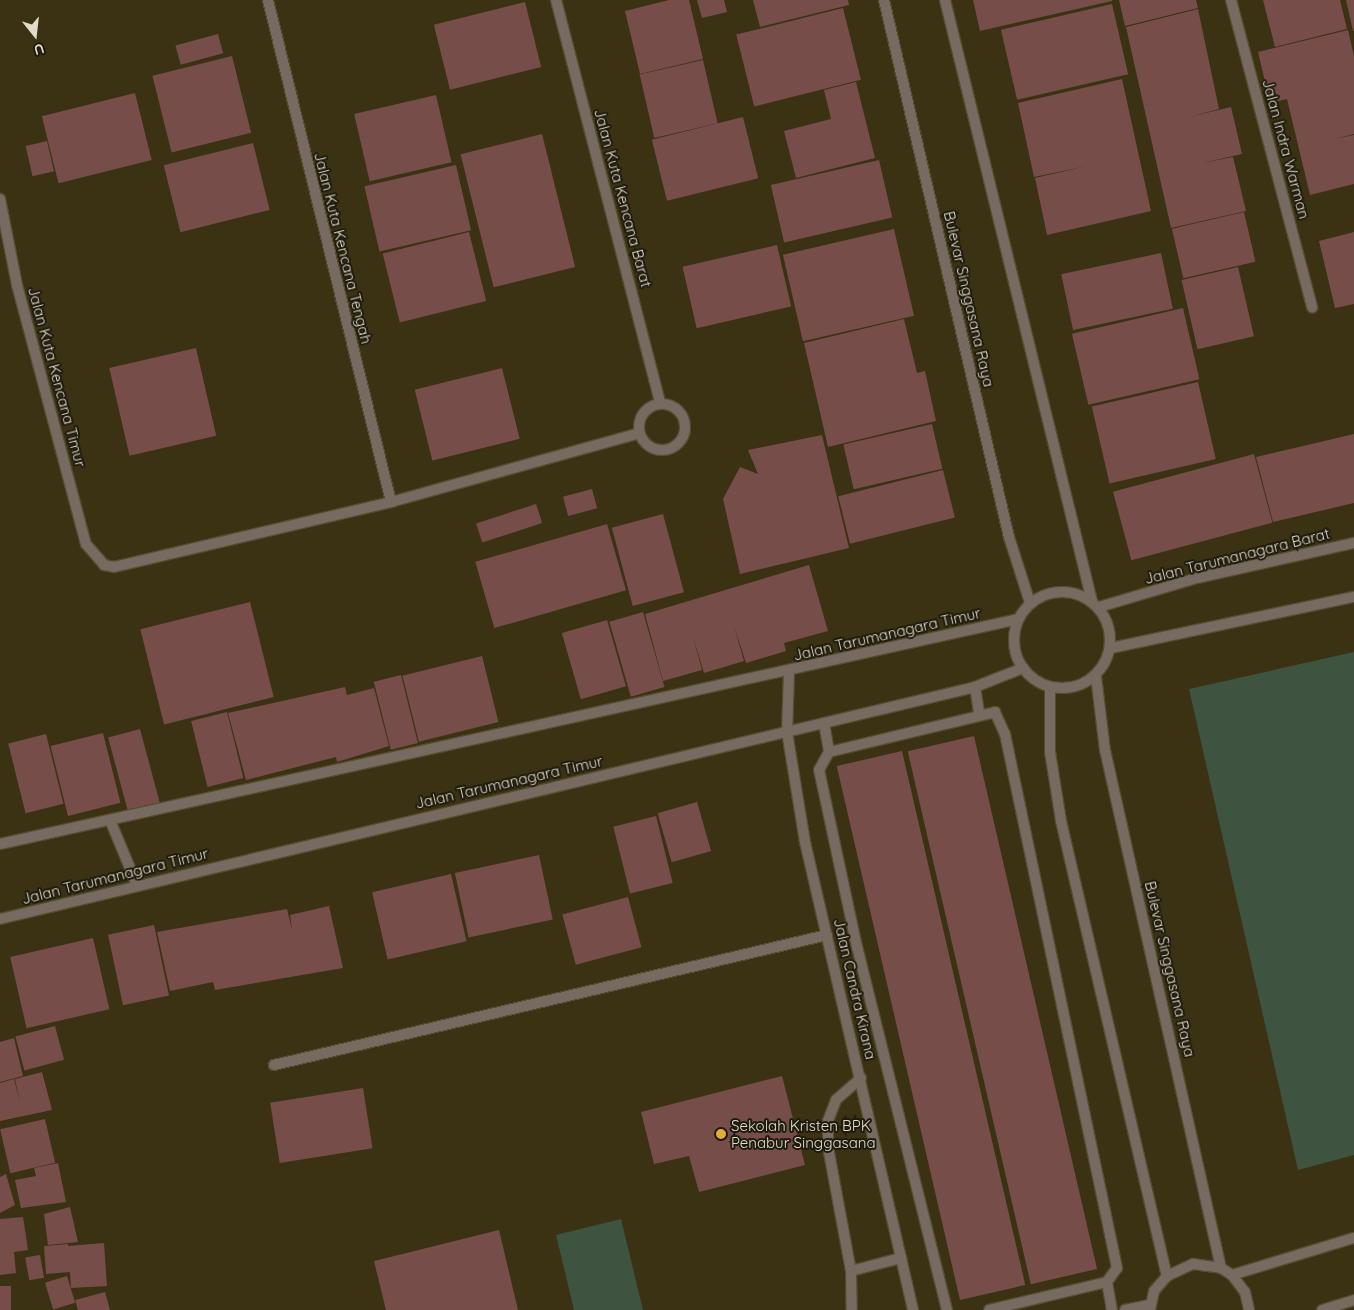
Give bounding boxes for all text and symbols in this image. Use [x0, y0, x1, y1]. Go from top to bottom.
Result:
north arrow [10, 10, 60, 60]
text: U [32, 39, 46, 59]
street label: Jalan Indra Warman [1259, 77, 1313, 221]
street label: Jalan Kuta Kencana Barat [590, 107, 656, 289]
street label: Jalan Kuta Kencana Tengah [310, 150, 376, 346]
street label: Bulevar Singgasana Raya [940, 209, 998, 389]
street label: Jalan Kuta Kencana Timur [24, 285, 90, 469]
street label: Jalan Tarumanagara Barat [1143, 524, 1331, 588]
street label: Jalan Tarumanagara Timur [791, 604, 983, 664]
street label: Jalan Tarumanagara Timur [413, 752, 605, 812]
street label: Jalan Tarumanagara Timur [20, 844, 210, 908]
street label: Bulevar Singgasana Raya [1141, 879, 1199, 1059]
street label: Jalan Candra Kirana [830, 917, 880, 1061]
place label: Sekolah Kristen BPK Penabur Singgasana [731, 1116, 876, 1151]
marker: Sekolah Kristen BPK Penabur Singgasana [715, 1128, 727, 1140]

